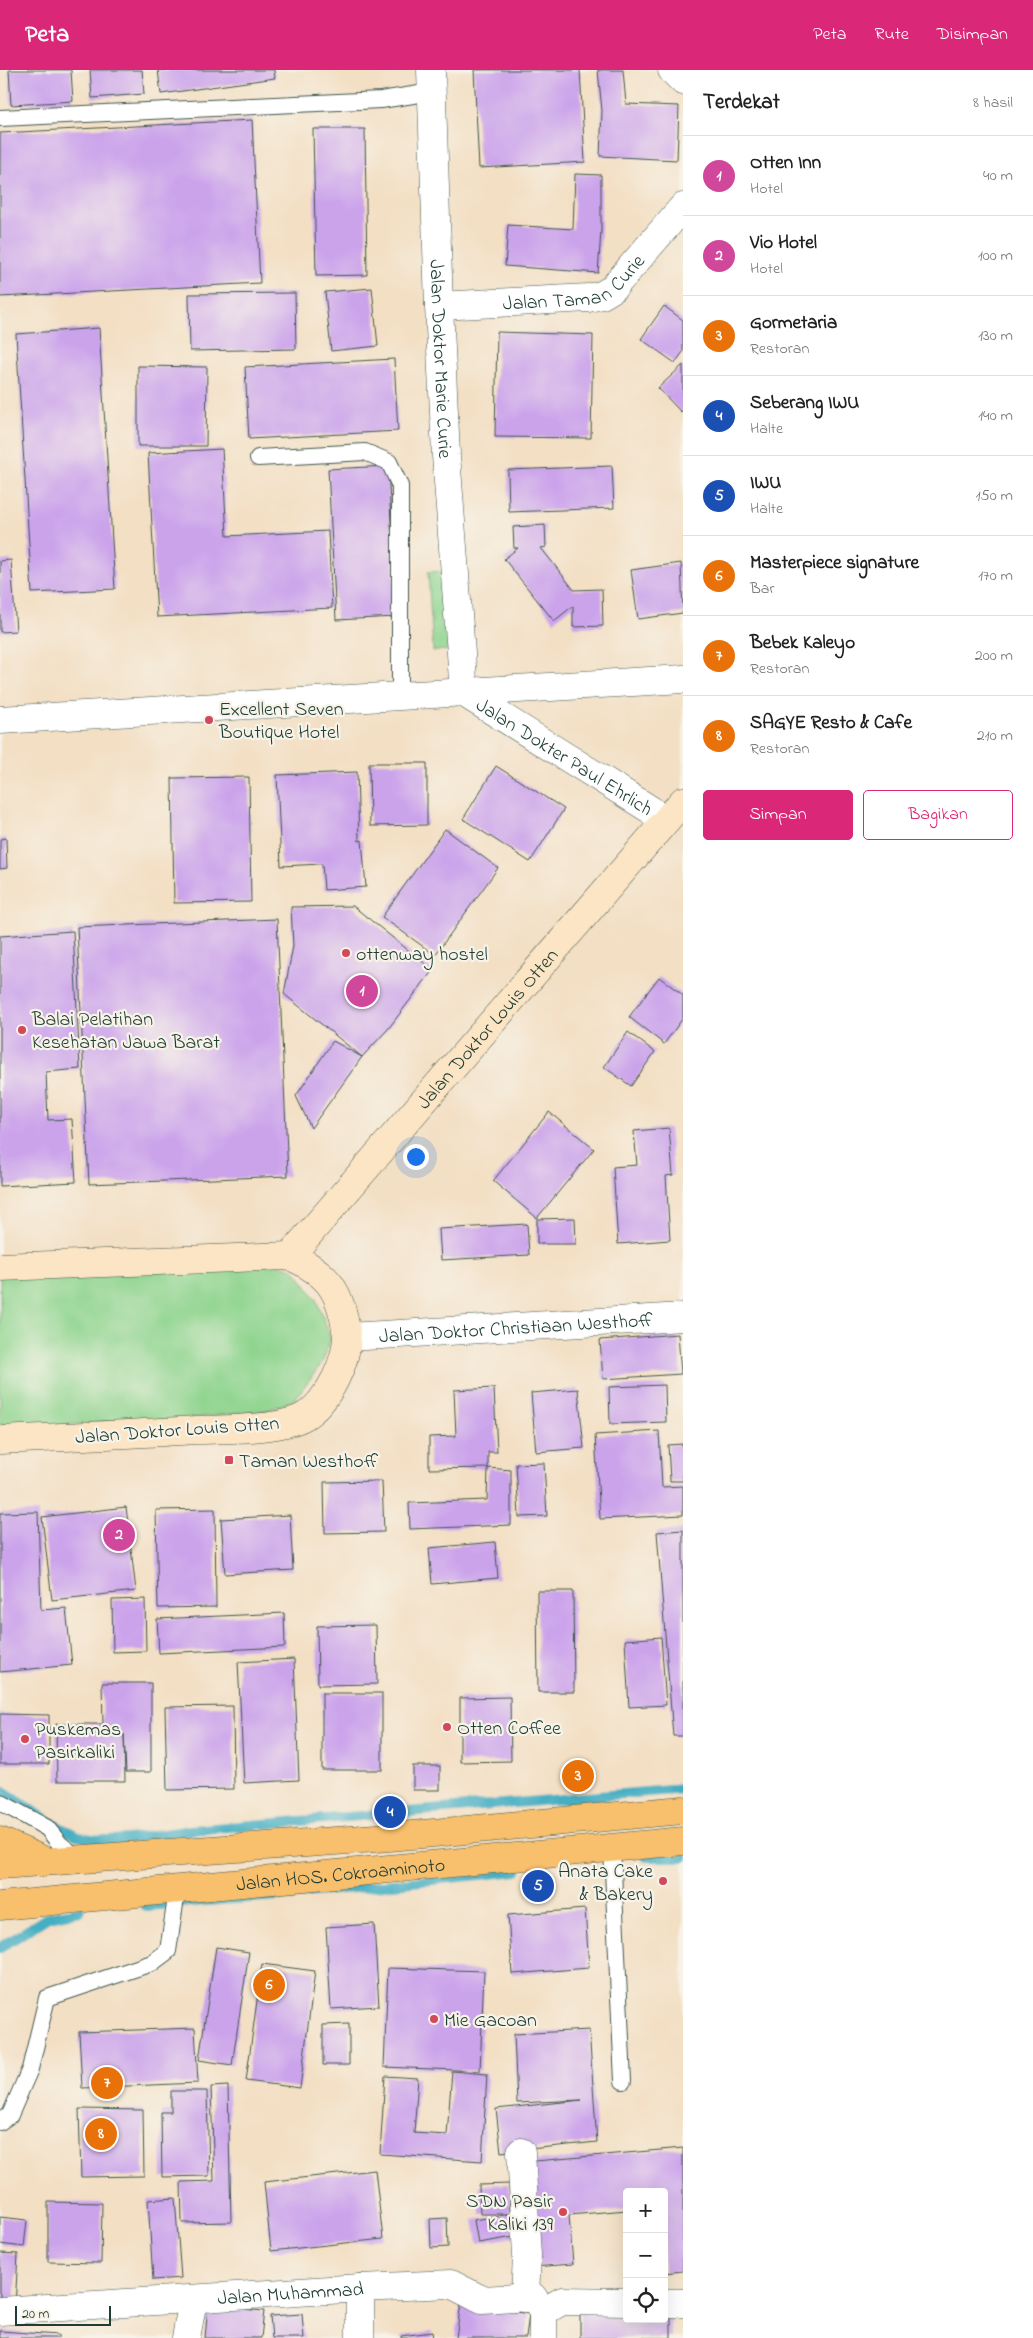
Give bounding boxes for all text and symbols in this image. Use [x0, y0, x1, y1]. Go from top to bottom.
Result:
text: Peta [25, 18, 69, 53]
text: Peta [813, 22, 846, 48]
text: Rute [874, 22, 909, 48]
text: Disimpan [937, 22, 1008, 48]
text: Terdekat [703, 88, 780, 118]
text: 8 hasil [973, 91, 1013, 115]
text: Otten Inn [750, 150, 821, 177]
text: 1 [716, 164, 722, 188]
text: 40 m [983, 164, 1013, 188]
text: Hotel [750, 177, 783, 201]
text: Vio Hotel [750, 230, 817, 257]
text: 2 [715, 244, 723, 268]
text: 100 m [978, 244, 1013, 268]
street label: Jalan Taman Curie [502, 249, 653, 320]
text: Hotel [750, 257, 783, 281]
street label: Jalan Doktor Marie Curie [420, 259, 458, 459]
text: Gormetaria [750, 310, 837, 337]
text: 3 [716, 324, 722, 348]
text: 130 m [978, 324, 1013, 348]
text: Restoran [750, 337, 809, 361]
text: Seberang IWU [750, 390, 859, 417]
text: 4 [716, 404, 722, 428]
text: 140 m [978, 404, 1013, 428]
text: Halte [750, 417, 783, 441]
text: IWU [750, 470, 781, 497]
text: 5 [714, 484, 724, 508]
text: 150 m [975, 484, 1013, 508]
text: Halte [750, 497, 783, 521]
text: Masterpiece signature [750, 550, 919, 577]
text: 6 [715, 564, 723, 588]
text: 170 m [978, 564, 1013, 588]
text: Bar [750, 577, 774, 601]
text: Bebek Kaleyo [750, 630, 855, 657]
text: 7 [716, 644, 722, 668]
text: 200 m [975, 644, 1013, 668]
text: Restoran [750, 657, 809, 681]
street label: Jalan Dokter Paul Ehrlich [469, 692, 658, 825]
place label: Excellent Seven Boutique Hotel [218, 696, 344, 748]
text: SAGYE Resto & Cafe [750, 710, 912, 737]
marker: Excellent Seven Boutique Hotel [203, 714, 215, 726]
text: 8 [716, 724, 722, 748]
text: 210 m [977, 724, 1013, 748]
text: Restoran [750, 737, 809, 761]
button: Simpan [703, 790, 853, 840]
button: Bagikan [863, 790, 1013, 840]
place label: ottenway hostel [356, 941, 488, 970]
street label: Jalan Doktor Louis Otten [411, 943, 567, 1117]
marker: ottenway hostel [340, 947, 352, 959]
pin: 1 [346, 972, 378, 1010]
place label: Balai Pelatihan Kesehatan Jawa Barat [31, 1006, 220, 1058]
marker: Balai Pelatihan Kesehatan Jawa Barat [16, 1024, 28, 1036]
your location [403, 1144, 429, 1170]
street label: Jalan Doktor Christiaan Westhoff [378, 1307, 654, 1352]
street label: Jalan Doktor Louis Otten [74, 1410, 280, 1453]
place label: Taman Westhoff [239, 1448, 379, 1477]
marker: Taman Westhoff [223, 1454, 235, 1466]
pin: 2 [103, 1516, 135, 1554]
place label: Otten Coffee [457, 1715, 561, 1744]
place label: Puskemas Pasirkaliki [35, 1716, 121, 1768]
marker: Otten Coffee [441, 1721, 453, 1733]
marker: Puskemas Pasirkaliki [19, 1733, 31, 1745]
pin: 3 [562, 1757, 594, 1795]
pin: 4 [374, 1793, 406, 1831]
street label: Jalan HOS. Cokroaminoto [235, 1852, 447, 1900]
place label: Anata Cake & Bakery [558, 1858, 653, 1910]
pin: 5 [522, 1867, 554, 1905]
marker: Anata Cake & Bakery [657, 1875, 669, 1887]
pin: 6 [253, 1966, 285, 2004]
place label: Mie Gacoan [444, 2007, 537, 2036]
marker: Mie Gacoan [428, 2013, 440, 2025]
pin: 7 [91, 2064, 123, 2102]
pin: 8 [85, 2115, 117, 2153]
place label: SDN Pasir Kaliki 139 [466, 2188, 554, 2240]
map controls [623, 2188, 668, 2323]
button: + [623, 2188, 668, 2233]
marker: SDN Pasir Kaliki 139 [557, 2206, 569, 2218]
button: − [623, 2233, 668, 2278]
street label: Jalan Muhammad [216, 2276, 365, 2314]
button: locate [623, 2278, 668, 2323]
scale bar [15, 2303, 111, 2326]
text: 20 m [22, 2304, 49, 2325]

